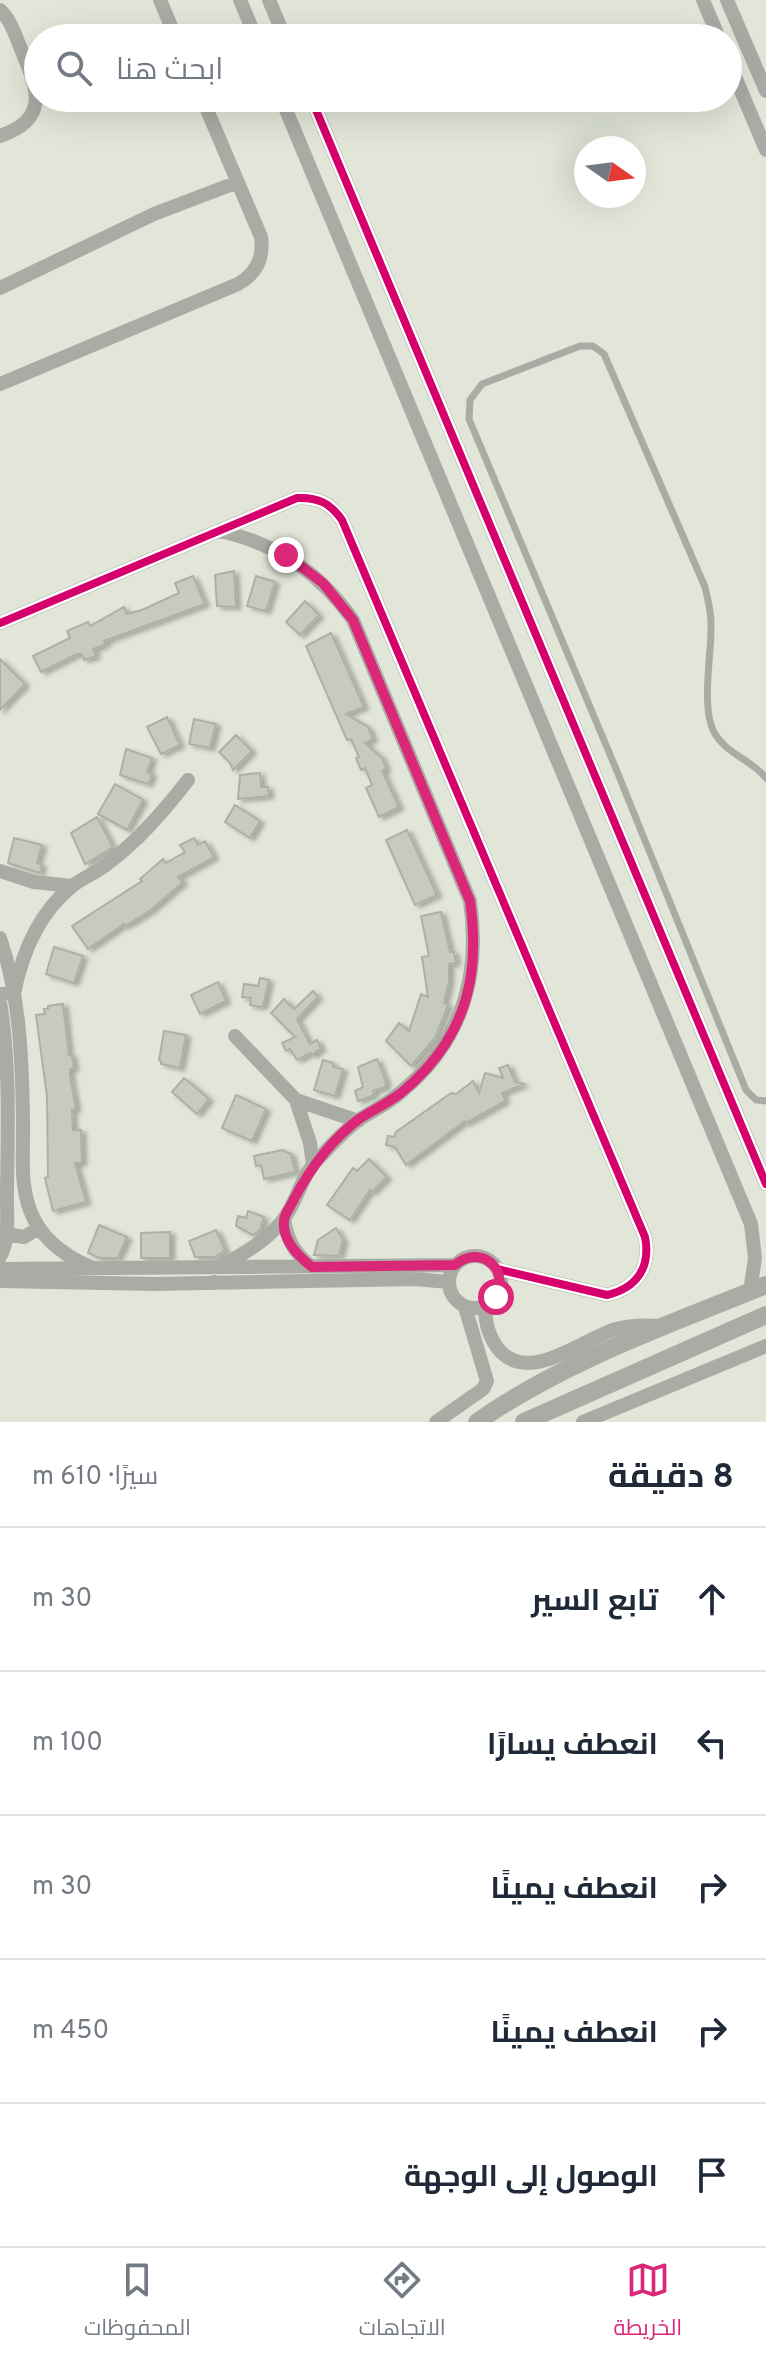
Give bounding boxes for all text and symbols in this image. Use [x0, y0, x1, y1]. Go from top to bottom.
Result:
search box [24, 24, 742, 112]
icon: search [52, 46, 96, 90]
text: ابحث هنا [116, 53, 223, 90]
north arrow [574, 136, 646, 208]
route end [268, 537, 304, 573]
route start [478, 1279, 514, 1315]
text: 8 دقيقة [608, 1457, 734, 1500]
text: سيرًا · 610 m [32, 1461, 158, 1494]
icon: ahead [690, 1577, 734, 1621]
text: 30 m [32, 1583, 92, 1616]
text: تابع السير [531, 1584, 658, 1621]
icon: left [690, 1721, 734, 1765]
text: 100 m [32, 1727, 103, 1760]
text: انعطف يسارًا [487, 1728, 658, 1765]
icon: right [690, 1865, 734, 1909]
text: 30 m [32, 1871, 92, 1904]
text: انعطف يمينًا [491, 1872, 658, 1909]
icon: right [690, 2009, 734, 2053]
text: 450 m [32, 2015, 109, 2048]
text: انعطف يمينًا [491, 2016, 658, 2053]
icon: arrive [690, 2153, 734, 2197]
text: الوصول إلى الوجهة [404, 2160, 658, 2197]
tab: المحفوظات [84, 2258, 191, 2348]
tab: الاتجاهات [359, 2258, 446, 2348]
tab: الخريطة [613, 2258, 682, 2348]

